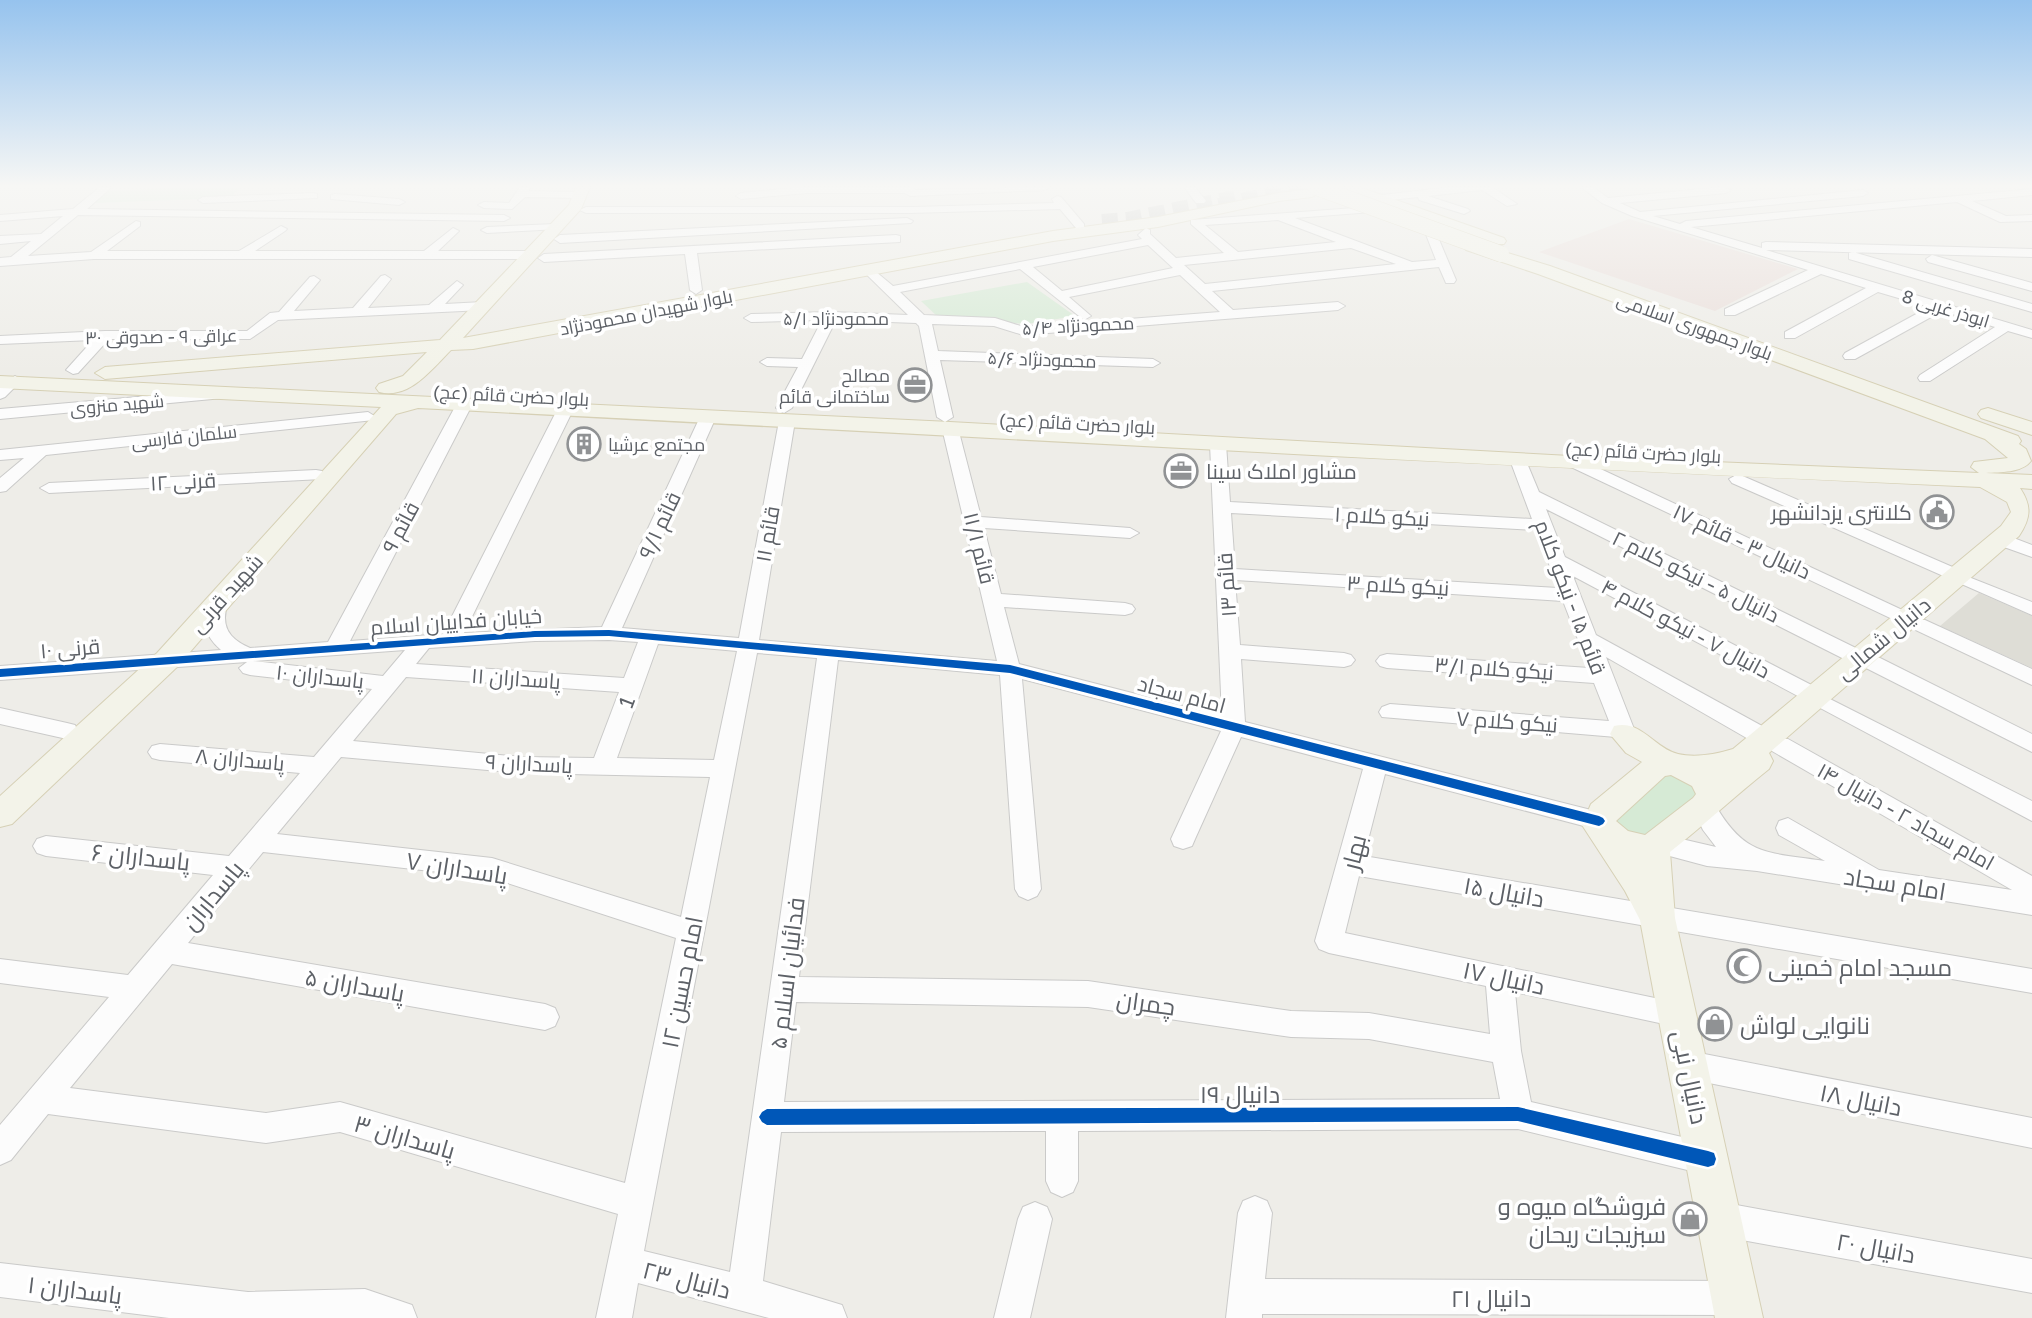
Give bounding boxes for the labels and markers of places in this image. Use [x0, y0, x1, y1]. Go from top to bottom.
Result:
place label: مصالح ساختمانی قائم [779, 364, 890, 409]
office icon: مصالح ساختمانی قائم [896, 366, 934, 404]
building icon: مجتمع عرشیا [565, 425, 603, 463]
place label: مجتمع عرشیا [608, 433, 705, 457]
office icon: مشاور املاک سینا [1162, 452, 1200, 490]
place label: مشاور املاک سینا [1206, 458, 1357, 484]
public building icon: کلانتری یزدانشهر [1918, 493, 1956, 531]
place label: کلانتری یزدانشهر [1770, 499, 1912, 526]
mosque icon: مسجد امام خمینی [1725, 947, 1763, 985]
place label: مسجد امام خمینی [1768, 952, 1952, 984]
shop icon: نانوایی لواش [1696, 1005, 1734, 1043]
place label: نانوایی لواش [1740, 1010, 1870, 1040]
place label: فروشگاه میوه و سبزیجات ریحان [1498, 1191, 1666, 1249]
shop icon: فروشگاه میوه و سبزیجات ریحان [1671, 1200, 1709, 1238]

